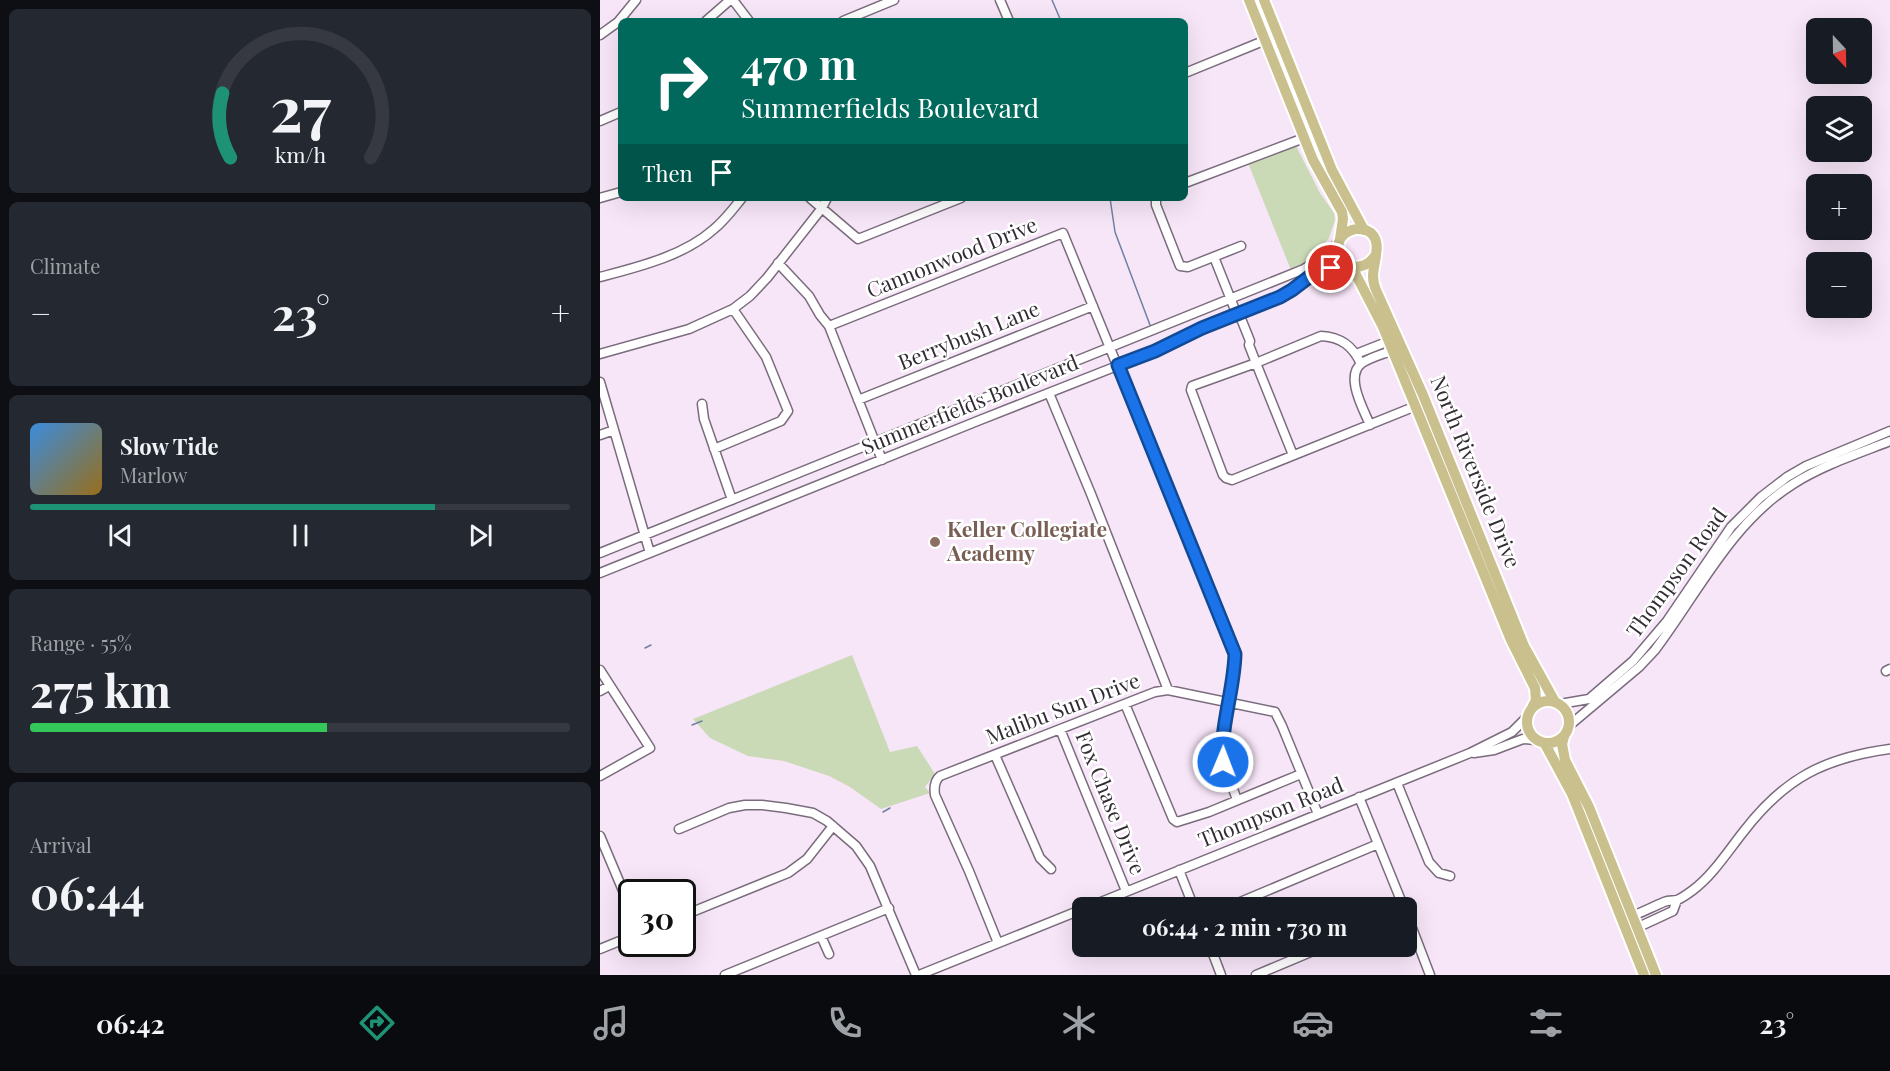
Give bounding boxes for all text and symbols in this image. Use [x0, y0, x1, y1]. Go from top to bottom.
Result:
north arrow [1806, 18, 1872, 84]
map controls [1806, 18, 1872, 318]
text: 470 m [741, 35, 857, 91]
icon: right [642, 42, 720, 120]
text: 27 [269, 64, 331, 148]
text: Summerfields Boulevard [741, 89, 1039, 125]
button: layers [1806, 96, 1872, 162]
text: km/h [274, 140, 326, 168]
icon: arrive [705, 156, 738, 189]
text: Then [642, 158, 693, 188]
button: + [1806, 174, 1872, 240]
street label: Cannonwood Drive [862, 209, 1041, 303]
pin [1305, 242, 1356, 293]
icon: arrive [1314, 251, 1347, 284]
text: Climate [30, 252, 100, 279]
button: − [1806, 252, 1872, 318]
text: 23° [272, 282, 330, 342]
text: − [30, 290, 51, 334]
text: + [551, 290, 570, 334]
street label: Berrybush Lane [893, 293, 1043, 375]
street label: Summerfields Boulevard [857, 347, 1082, 460]
street label: North Riverside Drive [1425, 371, 1528, 572]
text: Slow Tide [120, 431, 219, 461]
text: Marlow [120, 461, 188, 488]
street label: Thompson Road [1619, 501, 1732, 642]
place label: Keller Collegiate Academy [946, 514, 1107, 566]
icon: previous [104, 519, 137, 552]
icon: pause [284, 519, 317, 552]
icon: next [464, 519, 497, 552]
marker: Keller Collegiate Academy [928, 535, 942, 549]
text: Range · 55% [30, 629, 132, 656]
text: 275 km [30, 659, 171, 719]
street label: Malibu Sun Drive [981, 665, 1143, 749]
street label: Fox Chase Drive [1070, 726, 1153, 878]
position arrow [1191, 730, 1255, 794]
street label: Thompson Road [1194, 769, 1347, 853]
text: Arrival [30, 831, 92, 858]
text: 06:44 [30, 861, 145, 921]
speed limit sign: 30 [618, 879, 696, 957]
text: 06:44 · 2 min · 730 m [1142, 912, 1347, 942]
icon: directions [356, 1002, 398, 1044]
icon: music [590, 1002, 632, 1044]
icon: phone [824, 1002, 866, 1044]
icon: climate [1058, 1002, 1100, 1044]
icon: car [1292, 1002, 1334, 1044]
icon: filters [1525, 1002, 1567, 1044]
text: 06:42 [96, 1005, 165, 1041]
text: 23° [1759, 1005, 1794, 1041]

